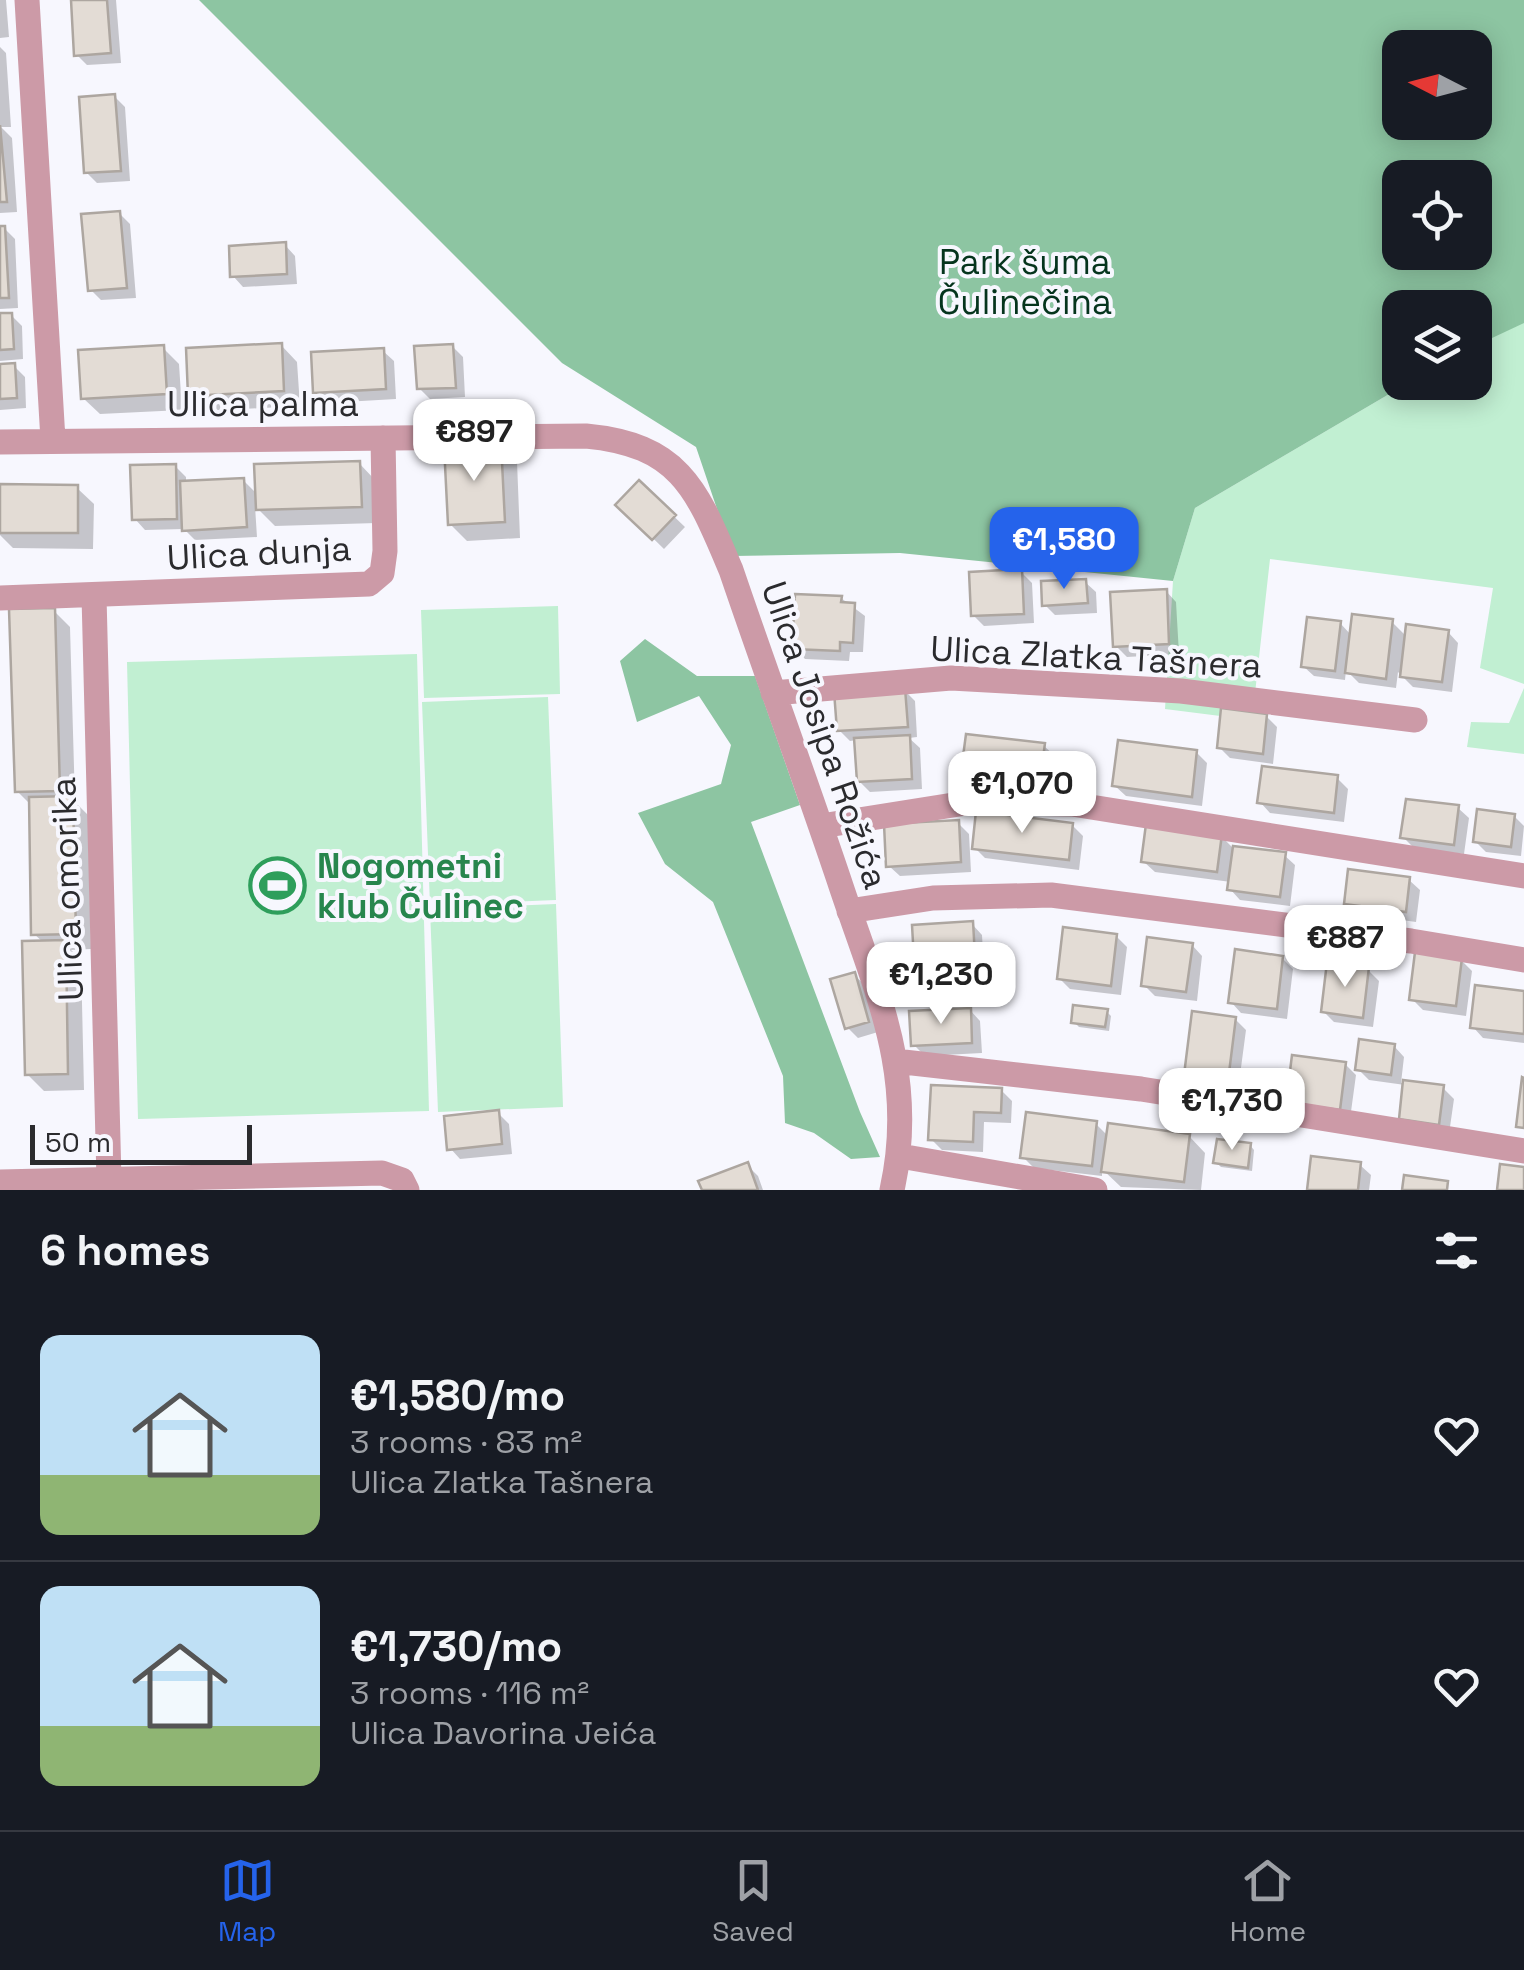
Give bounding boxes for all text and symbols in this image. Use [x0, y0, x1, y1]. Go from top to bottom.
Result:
north arrow [1382, 30, 1492, 140]
map controls [1382, 30, 1492, 400]
button: locate [1382, 160, 1492, 270]
park label: Park šuma Čulinečina [938, 240, 1112, 324]
button: layers [1382, 290, 1492, 400]
street label: Ulica palma [167, 382, 359, 426]
pin: €897 [415, 399, 533, 484]
text: €897 [435, 411, 513, 451]
pin: €1,580 [983, 507, 1145, 592]
text: €1,580 [1012, 519, 1116, 559]
street label: Ulica dunja [166, 526, 352, 580]
street label: Ulica Josipa Rožića [752, 576, 898, 894]
street label: Ulica Zlatka Tašnera [929, 626, 1263, 688]
pin: €1,070 [941, 751, 1103, 836]
text: €1,070 [970, 763, 1074, 803]
street label: Ulica omorika [41, 776, 93, 1002]
place label: Nogometni klub Čulinec [317, 844, 524, 928]
sports icon: Nogometni klub Čulinec [248, 856, 308, 916]
pin: €887 [1286, 905, 1404, 990]
text: €887 [1306, 917, 1384, 957]
pin: €1,230 [860, 942, 1022, 1027]
text: €1,230 [889, 954, 993, 994]
pin: €1,730 [1151, 1068, 1313, 1153]
text: €1,730 [1181, 1080, 1283, 1120]
scale bar [30, 1120, 252, 1164]
text: 50 m [45, 1124, 111, 1160]
icon: filters [1429, 1223, 1484, 1278]
text: 6 homes [40, 1224, 210, 1277]
text: €1,580/mo [350, 1369, 565, 1422]
icon: home [120, 1375, 240, 1495]
icon: heart [1429, 1408, 1484, 1463]
text: 3 rooms · 83 m² [350, 1422, 582, 1462]
text: Ulica Zlatka Tašnera [350, 1462, 653, 1502]
text: €1,730/mo [350, 1620, 562, 1673]
icon: home [120, 1626, 240, 1746]
icon: heart [1429, 1659, 1484, 1714]
text: 3 rooms · 116 m² [350, 1673, 589, 1713]
text: Ulica Davorina Jeića [350, 1713, 657, 1753]
tab: Map [218, 1853, 276, 1949]
tab: Saved [712, 1853, 794, 1949]
tab: Home [1230, 1853, 1306, 1949]

